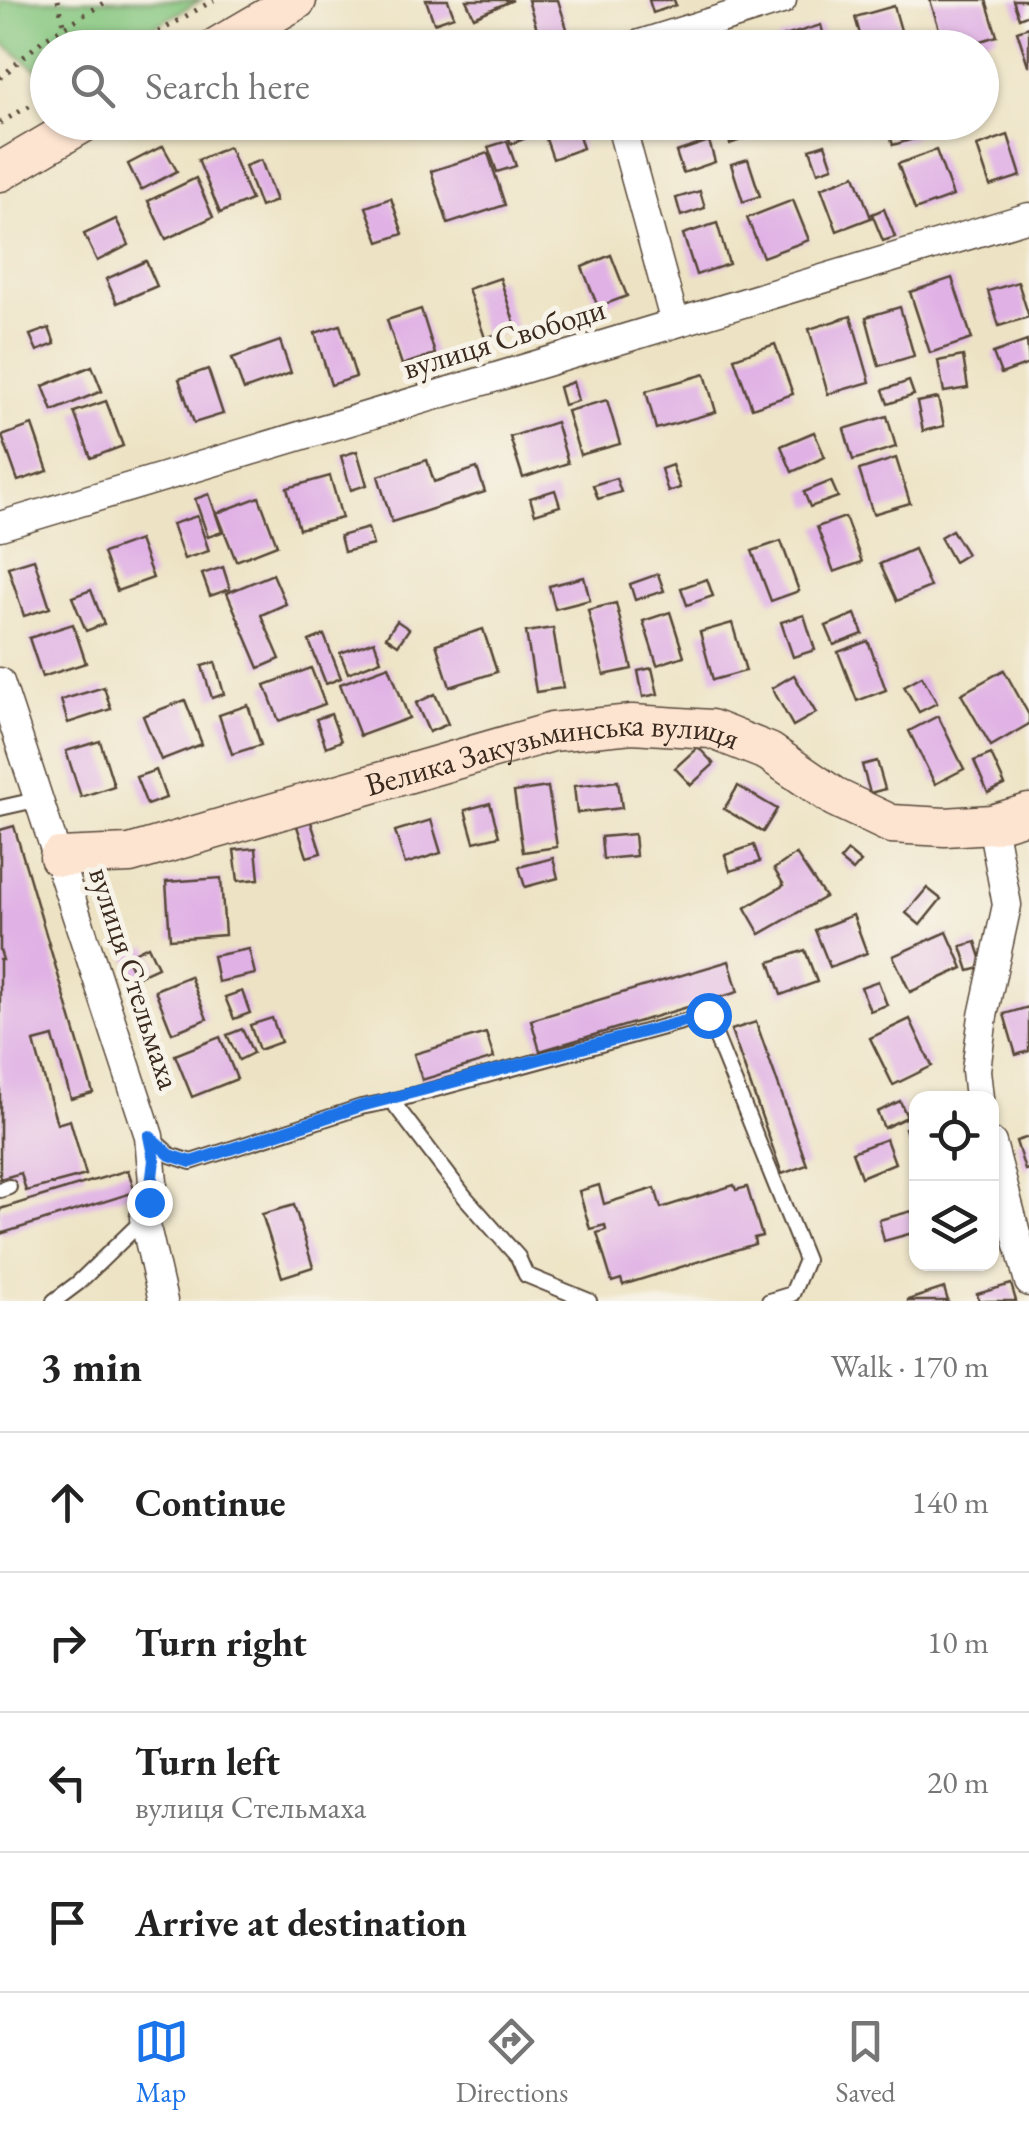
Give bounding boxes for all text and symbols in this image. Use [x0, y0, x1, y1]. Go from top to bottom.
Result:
search box [30, 30, 999, 140]
icon: search [65, 58, 120, 113]
text: Search here [145, 61, 310, 110]
street label: вулиця Свободи [398, 287, 610, 389]
street label: Велика Закузьминська вулиця [360, 703, 746, 806]
street label: вулиця Стельмаха [79, 862, 191, 1095]
route start [686, 993, 732, 1039]
map controls [909, 1091, 999, 1271]
button: locate [909, 1091, 999, 1181]
route end [127, 1180, 173, 1226]
button: layers [909, 1181, 999, 1271]
text: 3 min [40, 1339, 142, 1394]
text: Walk · 170 m [831, 1345, 989, 1387]
icon: ahead [40, 1475, 95, 1530]
text: Continue [135, 1478, 286, 1527]
text: 140 m [912, 1481, 989, 1523]
icon: right [40, 1615, 95, 1670]
text: Turn right [135, 1618, 307, 1667]
text: 10 m [927, 1621, 989, 1663]
text: Turn left [135, 1737, 280, 1786]
icon: left [40, 1755, 95, 1810]
text: 20 m [927, 1761, 989, 1803]
text: вулиця Стельмаха [135, 1786, 366, 1828]
icon: arrive [40, 1895, 95, 1950]
text: Arrive at destination [135, 1898, 467, 1947]
tab: Map [134, 2014, 189, 2110]
tab: Directions [456, 2014, 568, 2110]
tab: Saved [835, 2014, 895, 2110]

